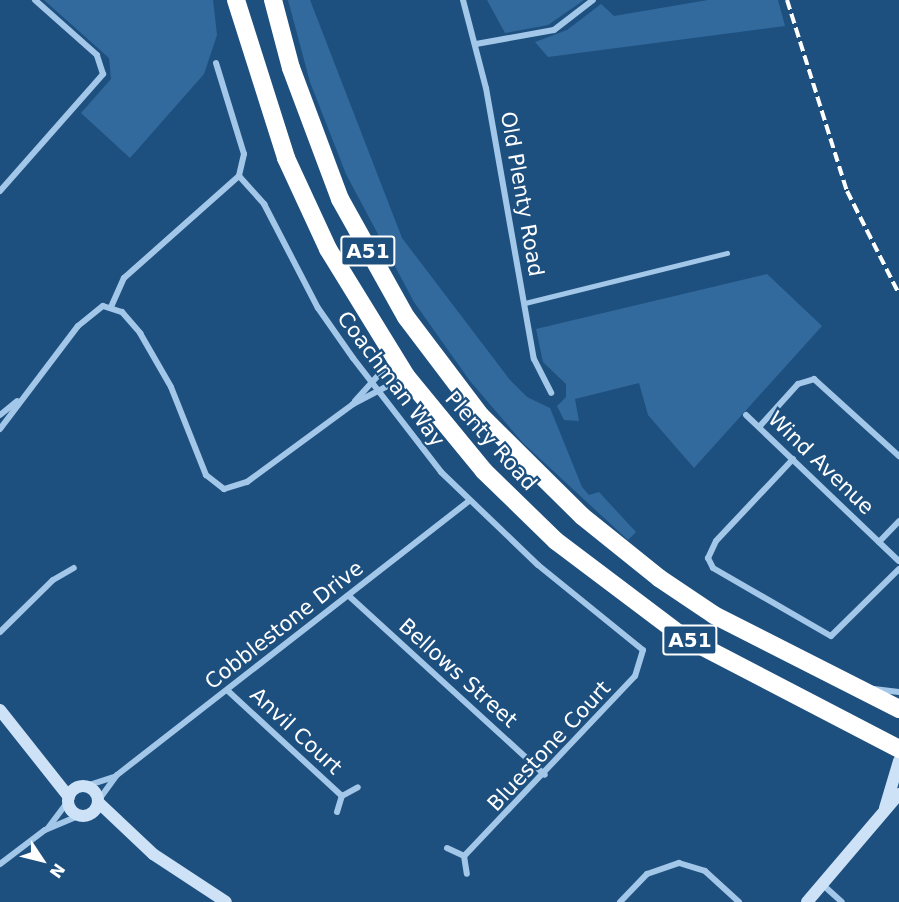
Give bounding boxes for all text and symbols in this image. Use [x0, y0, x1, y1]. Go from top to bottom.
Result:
street label: Old Plenty Road [495, 110, 549, 278]
road number: A51 [340, 234, 397, 268]
street label: Coachman Way [332, 306, 450, 452]
street label: Plenty Road [440, 386, 542, 496]
street label: Wind Avenue [763, 406, 879, 520]
street label: Cobblestone Drive [200, 555, 368, 695]
street label: Bellows Street [394, 613, 522, 733]
road number: A51 [662, 623, 718, 657]
street label: Bluestone Court [482, 676, 616, 816]
street label: Anvil Court [245, 682, 347, 780]
north arrow [12, 830, 72, 890]
text: N [46, 860, 69, 882]

